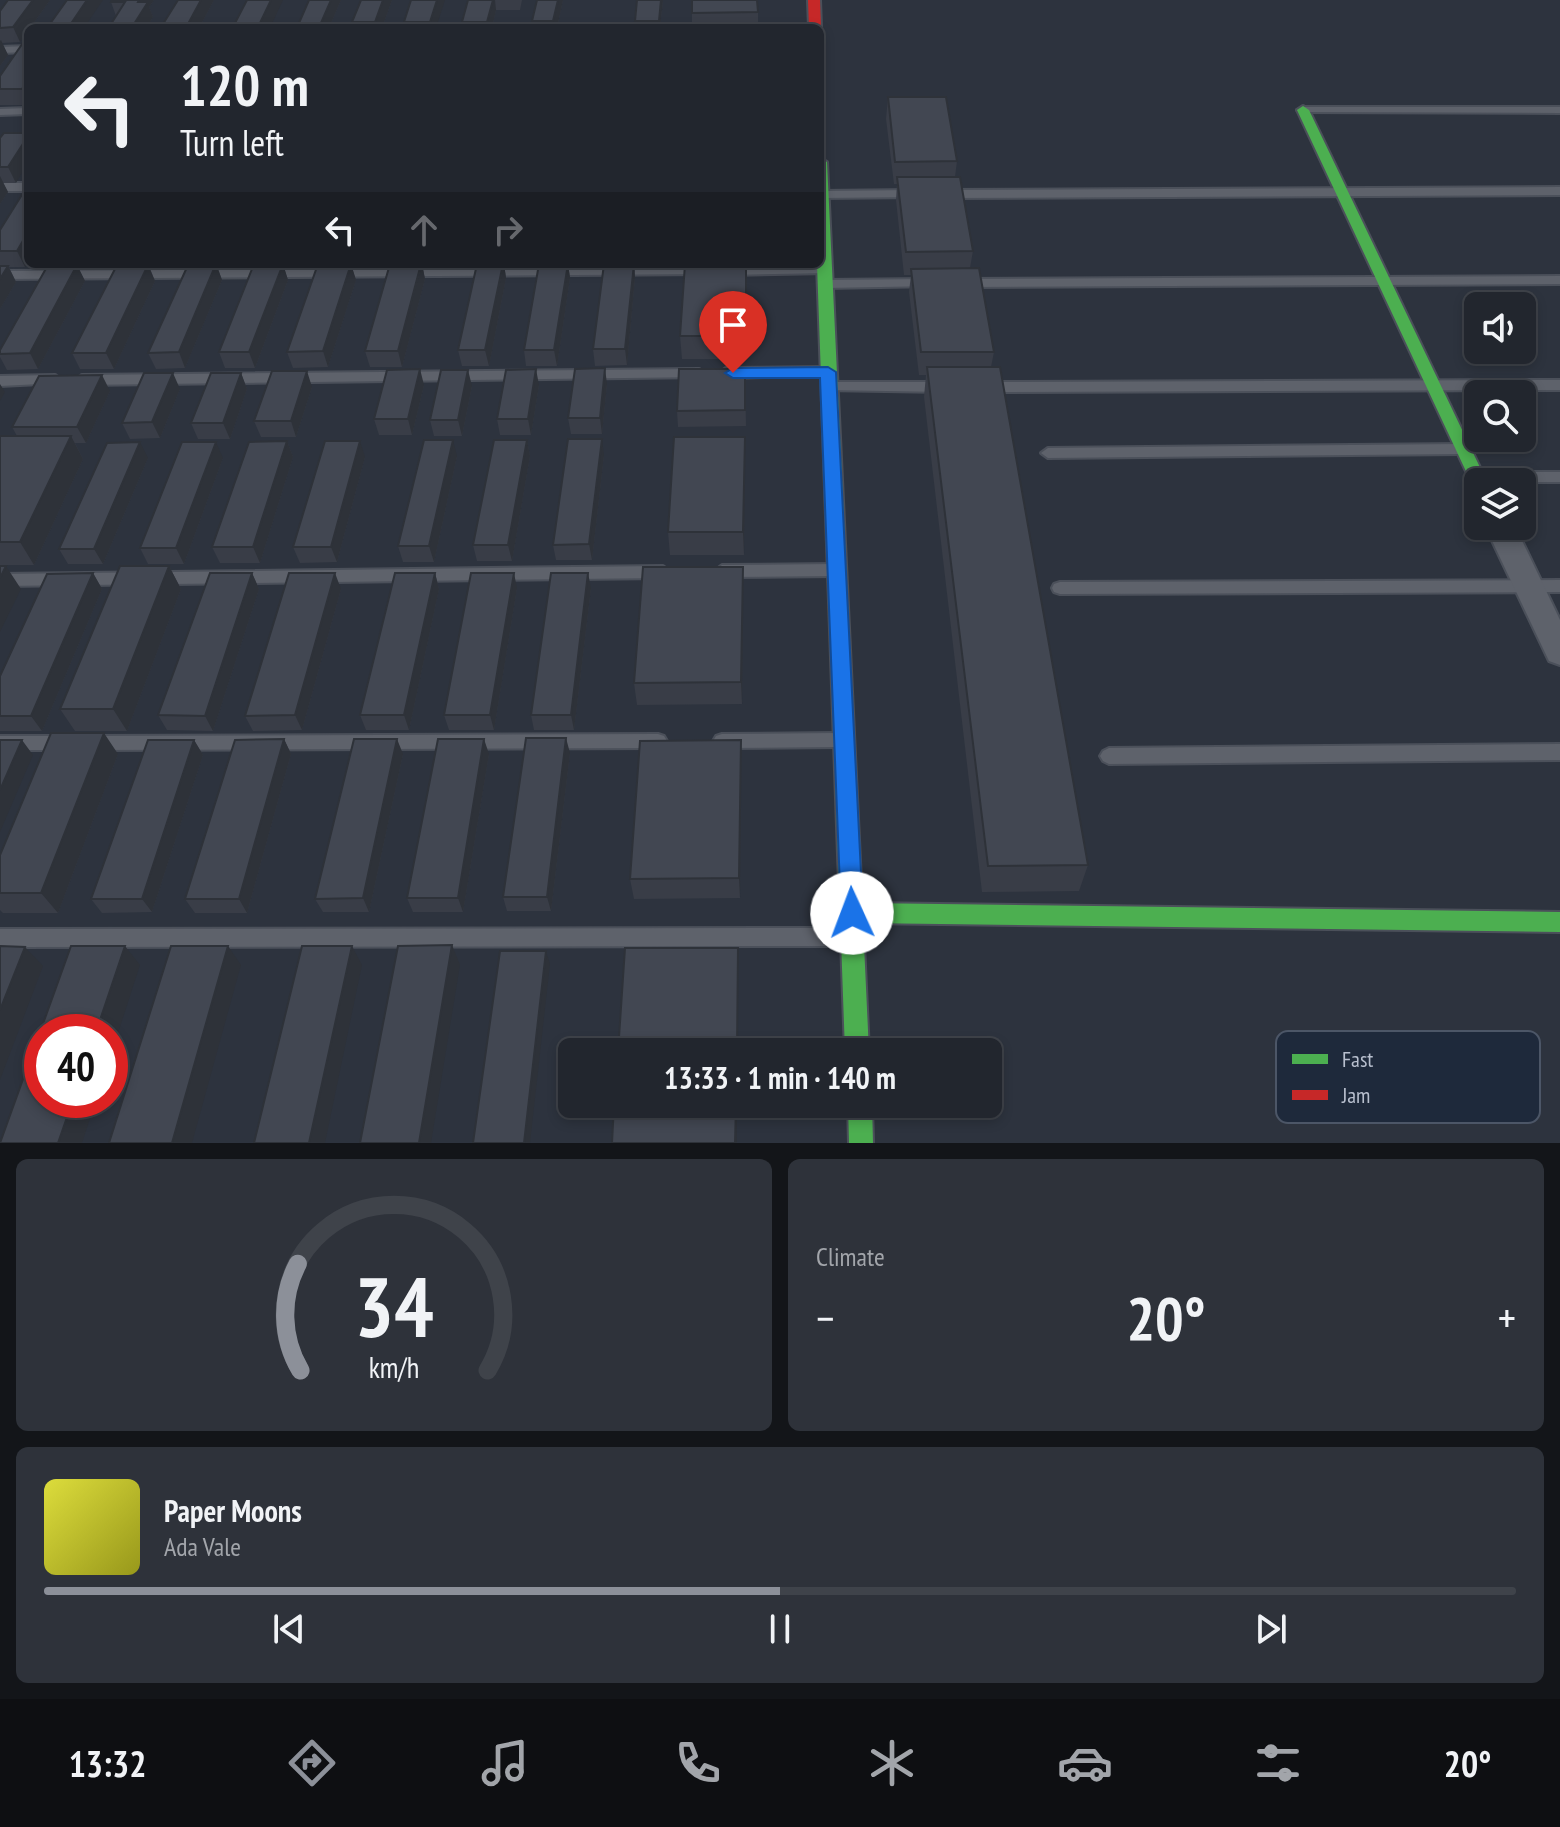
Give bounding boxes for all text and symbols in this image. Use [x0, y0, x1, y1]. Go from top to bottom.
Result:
text: 120 m [180, 49, 309, 121]
icon: left [48, 56, 152, 160]
text: Turn left [180, 119, 284, 166]
icon: left [318, 208, 362, 252]
icon: ahead [402, 208, 446, 252]
icon: right [486, 208, 530, 252]
pin [699, 291, 767, 373]
map controls [1464, 292, 1536, 540]
button: sound [1464, 292, 1536, 364]
icon: arrive [711, 303, 755, 347]
button: search [1464, 380, 1536, 452]
button: layers [1464, 468, 1536, 540]
position arrow [810, 871, 894, 955]
speed limit sign: 40 [24, 1014, 128, 1118]
legend [1276, 1031, 1540, 1123]
text: Fast [1342, 1045, 1373, 1073]
text: 13:33 · 1 min · 140 m [664, 1058, 896, 1097]
text: Jam [1341, 1081, 1370, 1109]
text: Climate [816, 1240, 885, 1273]
text: 34 [354, 1252, 434, 1360]
text: 20° [1126, 1279, 1206, 1357]
text: − [816, 1289, 834, 1346]
text: + [1498, 1289, 1516, 1346]
text: km/h [369, 1349, 419, 1386]
text: Paper Moons [164, 1491, 302, 1530]
text: Ada Vale [164, 1530, 241, 1563]
icon: previous [267, 1607, 311, 1651]
icon: pause [758, 1607, 802, 1651]
icon: next [1249, 1607, 1293, 1651]
icon: directions [284, 1735, 340, 1791]
icon: music [477, 1735, 533, 1791]
icon: phone [670, 1735, 726, 1791]
icon: climate [864, 1735, 920, 1791]
icon: car [1057, 1735, 1113, 1791]
icon: filters [1250, 1735, 1306, 1791]
text: 13:32 [69, 1740, 147, 1787]
text: 20° [1444, 1740, 1491, 1787]

